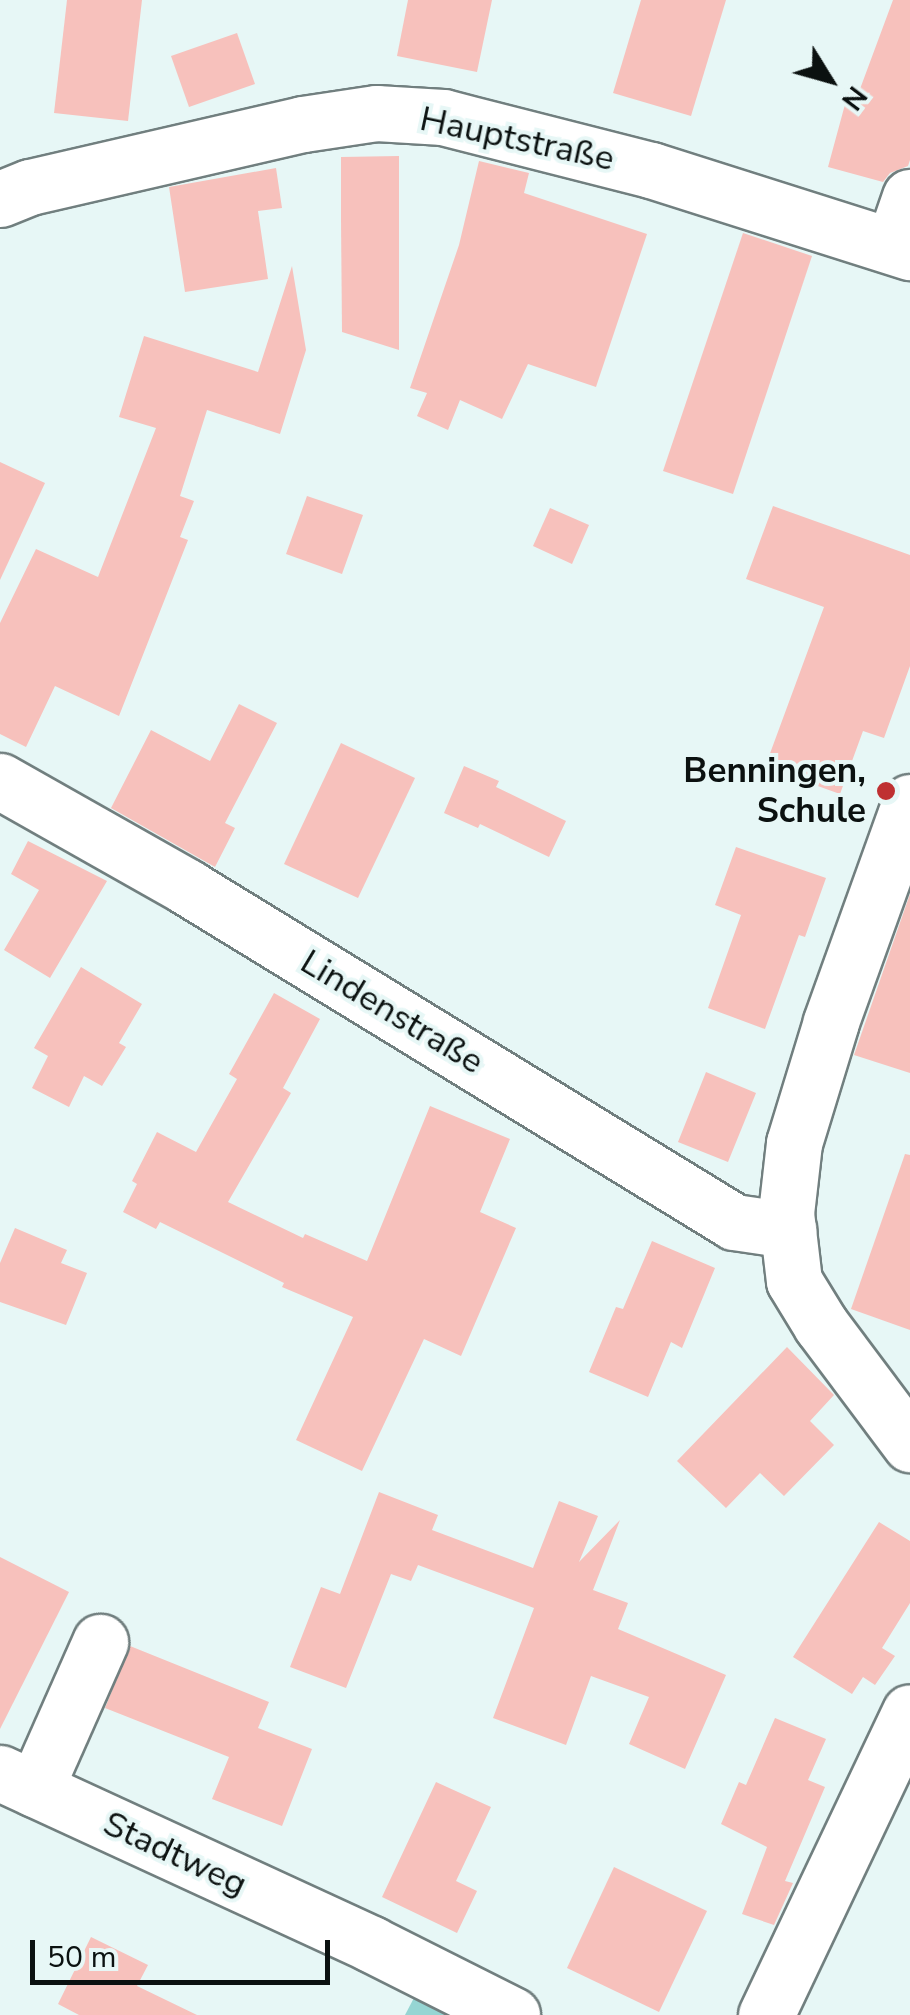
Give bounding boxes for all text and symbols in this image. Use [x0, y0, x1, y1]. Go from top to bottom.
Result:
north arrow [780, 30, 880, 130]
text: N [832, 78, 875, 118]
street label: Hauptstraße [416, 98, 618, 180]
place label: Benningen, Schule [683, 750, 866, 832]
marker: Benningen, Schule [875, 780, 897, 802]
street label: Lindenstraße [293, 941, 491, 1083]
street label: Stadtweg [97, 1803, 253, 1905]
scale bar [35, 1920, 335, 1982]
text: 50 m [47, 1937, 116, 1978]

